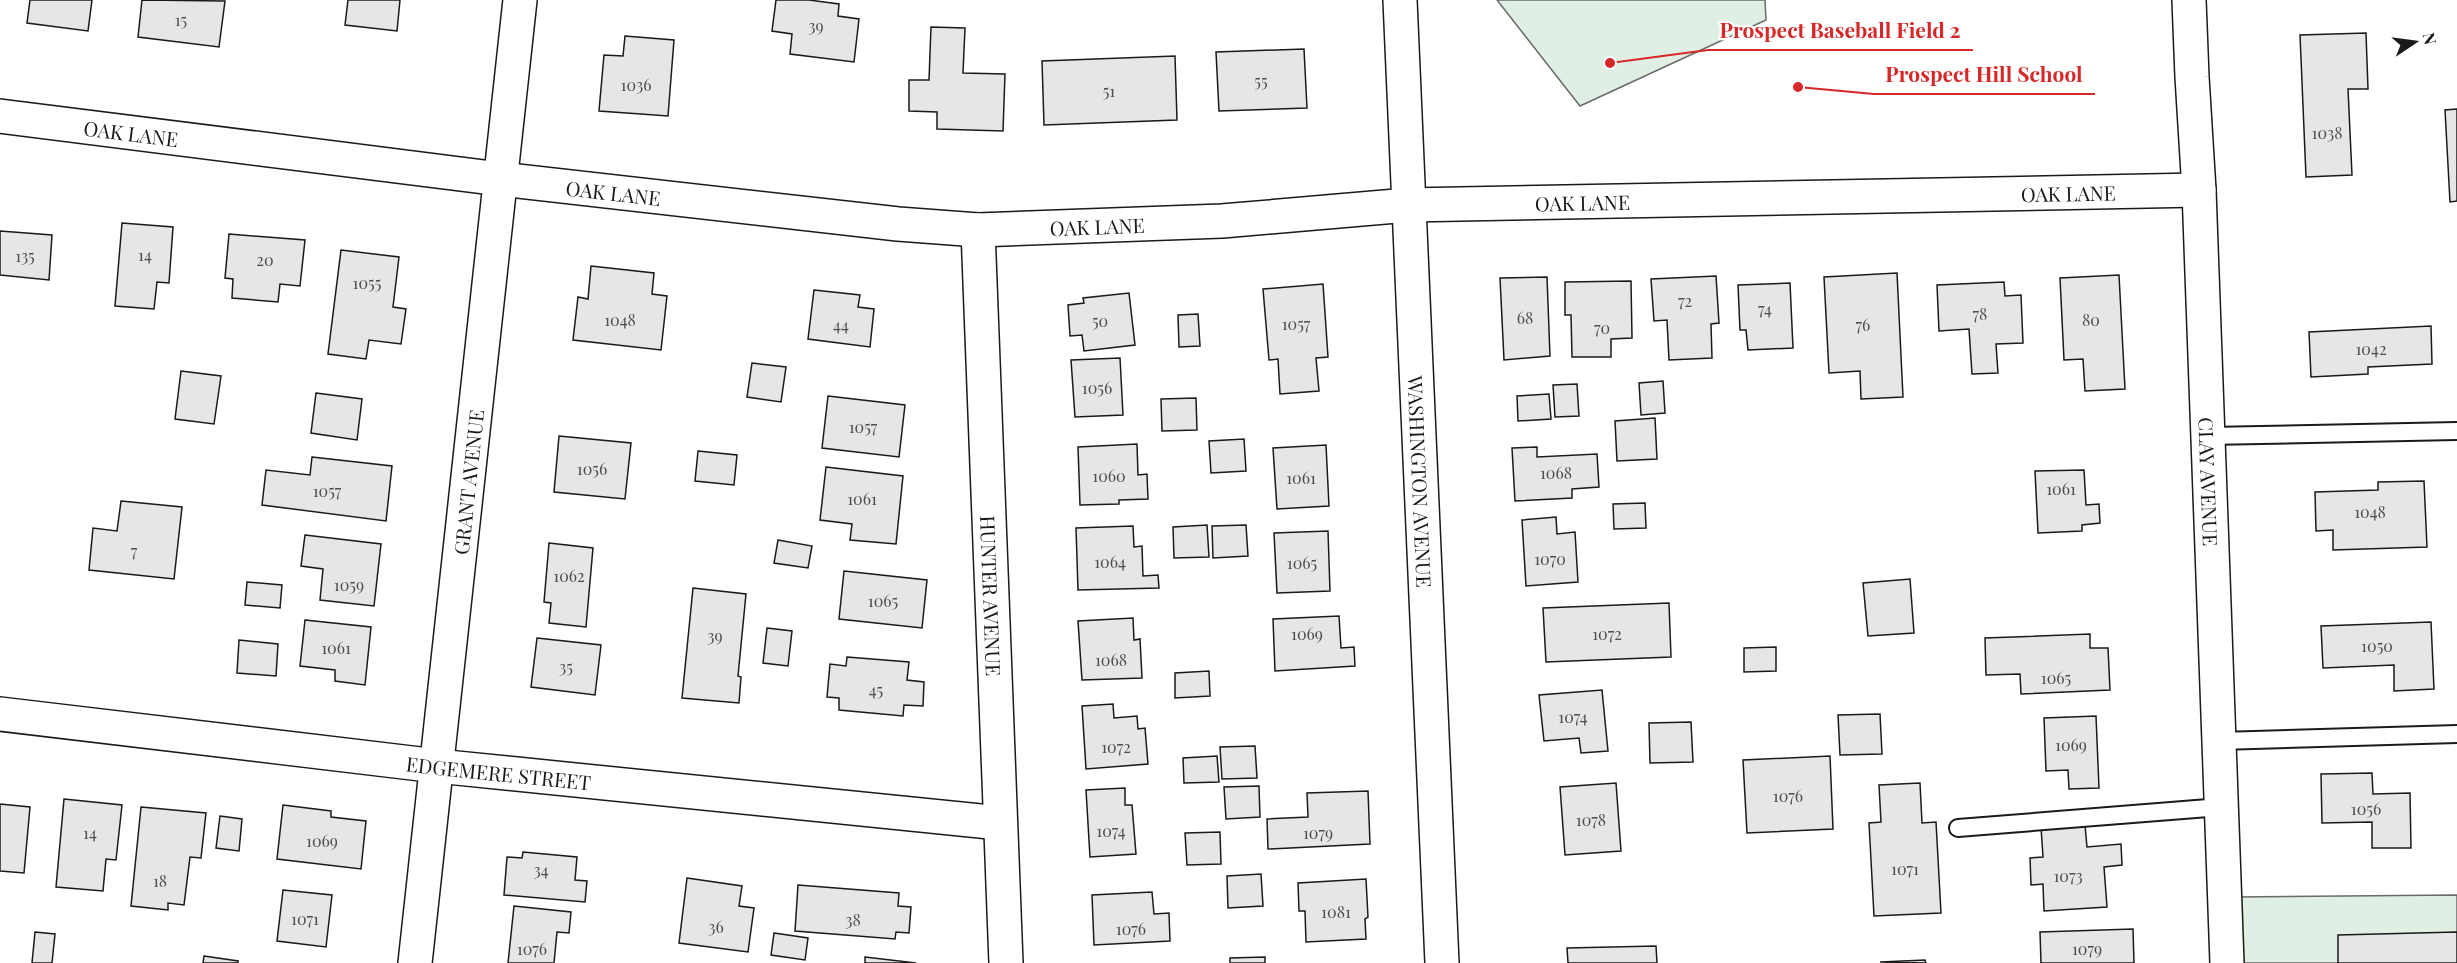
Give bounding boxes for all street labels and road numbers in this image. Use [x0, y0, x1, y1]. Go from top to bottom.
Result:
street label: OAK LANE [82, 113, 180, 152]
street label: OAK LANE [565, 173, 662, 211]
street label: OAK LANE [2021, 178, 2116, 207]
street label: OAK LANE [1535, 187, 1630, 216]
street label: OAK LANE [1049, 210, 1145, 241]
street label: WASHINGTON AVENUE [1403, 374, 1439, 588]
street label: GRANT AVENUE [446, 408, 489, 556]
street label: CLAY AVENUE [2194, 417, 2225, 546]
street label: HUNTER AVENUE [975, 515, 1009, 677]
street label: EDGEMERE STREET [405, 749, 592, 795]

